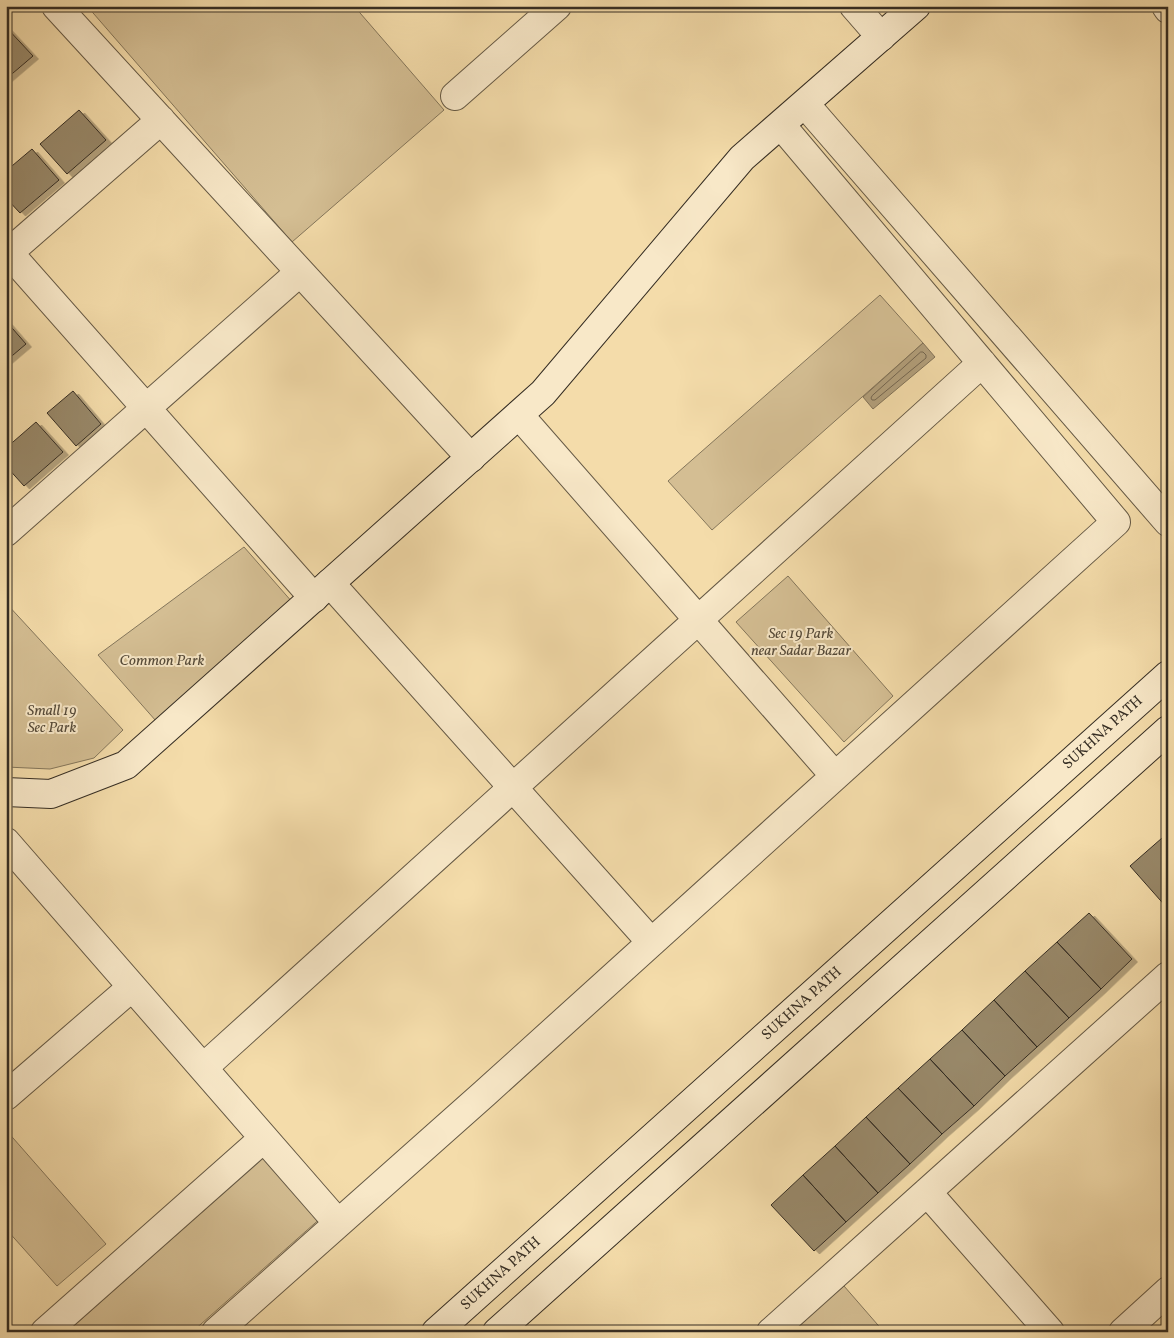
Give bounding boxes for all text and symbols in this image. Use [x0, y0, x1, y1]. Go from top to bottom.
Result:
park label: Sec 19 Park near Sadar Bazar [751, 624, 851, 662]
park label: Common Park [120, 651, 205, 672]
street label: SUKHNA PATH [1058, 691, 1148, 775]
park label: Small 19 Sec Park [27, 701, 77, 739]
street label: SUKHNA PATH [757, 962, 847, 1046]
street label: SUKHNA PATH [456, 1232, 546, 1316]

